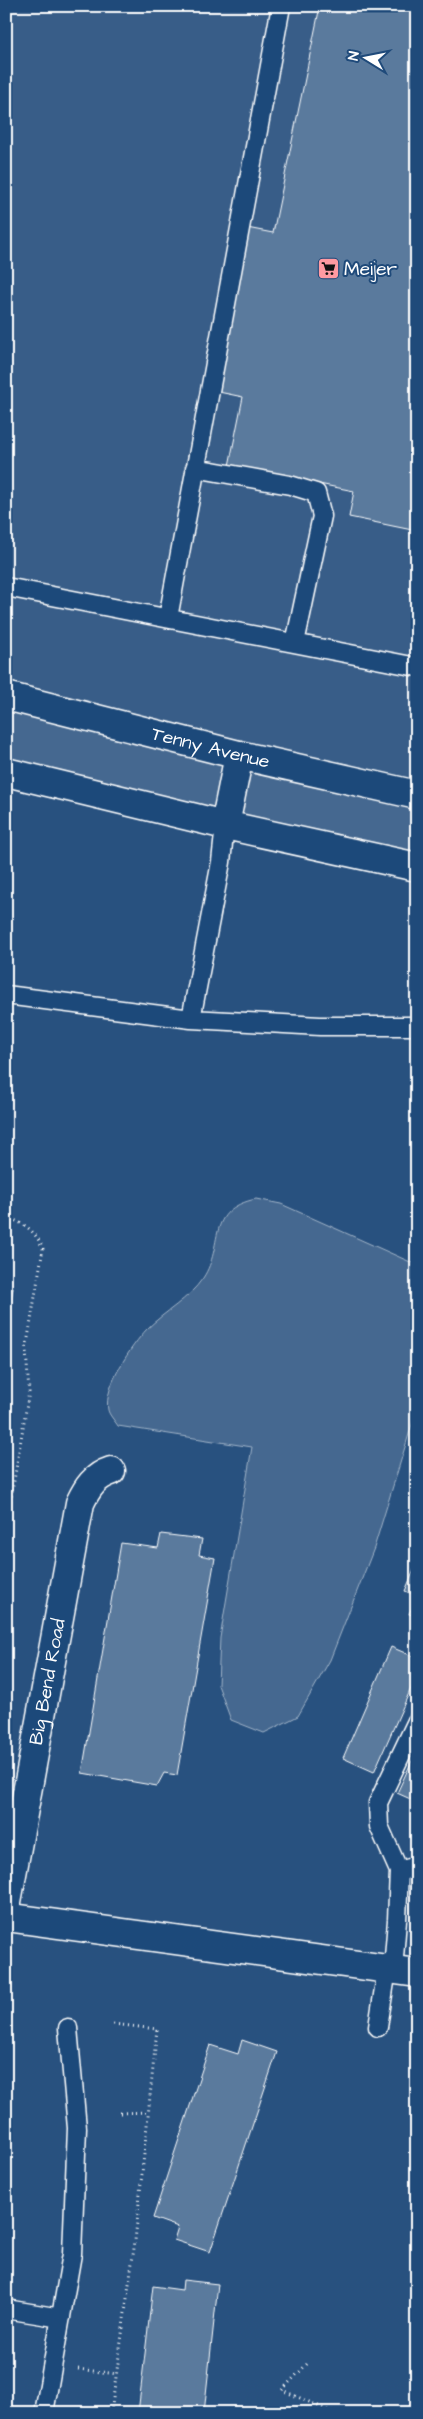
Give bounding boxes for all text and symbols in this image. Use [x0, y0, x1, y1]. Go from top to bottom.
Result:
north arrow [340, 32, 390, 82]
text: N [344, 50, 365, 62]
place label: Meijer [344, 256, 398, 283]
supermarket icon: Meijer [316, 257, 340, 281]
street label: Tenny Avenue [149, 720, 272, 775]
street label: Big Bend Road [22, 1616, 72, 1747]

